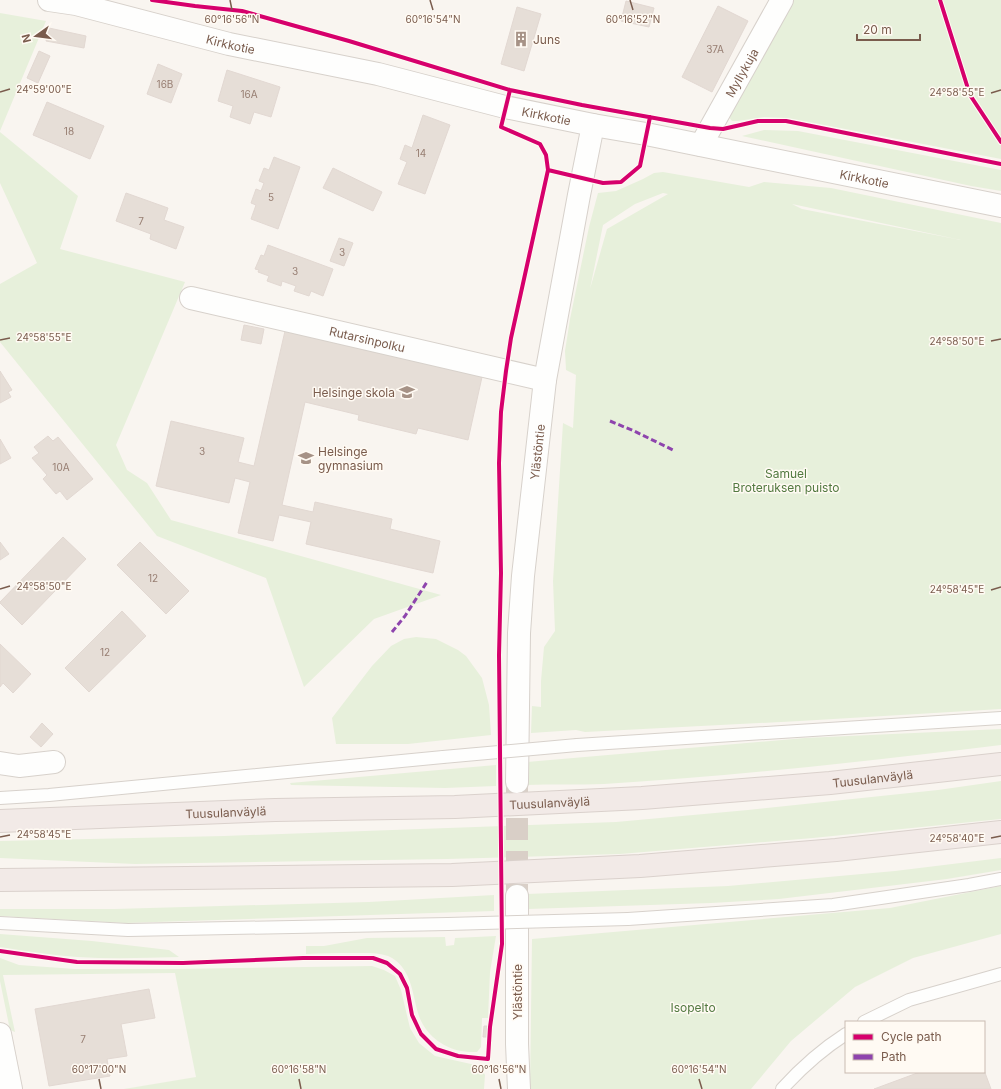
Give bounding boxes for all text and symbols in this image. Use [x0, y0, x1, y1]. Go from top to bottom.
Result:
text: 60°16'56"N [205, 13, 259, 25]
text: 60°16'54"N [405, 13, 461, 25]
text: 60°16'52"N [606, 13, 660, 25]
north arrow [16, 16, 56, 56]
scale bar [857, 16, 920, 42]
text: 20 m [863, 22, 892, 37]
building icon: Juns [512, 30, 530, 48]
street label: Kirkkotie [205, 31, 256, 57]
place label: Juns [533, 32, 560, 47]
text: N [18, 33, 34, 44]
house number: 37A [706, 43, 724, 55]
street label: Myllykuja [722, 45, 761, 100]
house number: 16B [157, 78, 173, 90]
text: 24°59'00"E [16, 83, 72, 95]
text: 24°58'55"E [930, 86, 984, 98]
house number: 16A [240, 88, 258, 100]
street label: Kirkkotie [521, 103, 572, 128]
house number: 18 [64, 125, 74, 137]
house number: 14 [416, 147, 426, 159]
street label: Kirkkotie [838, 166, 890, 191]
house number: 5 [268, 191, 274, 203]
house number: 7 [138, 215, 144, 227]
house number: 3 [339, 246, 345, 258]
house number: 3 [292, 265, 298, 277]
street label: Rutarsinpolku [328, 323, 407, 355]
text: 24°58'55"E [17, 331, 71, 343]
text: 24°58'50"E [929, 335, 985, 347]
school or university icon: Helsinge skola [398, 383, 416, 401]
place label: Helsinge skola [313, 385, 395, 400]
street label: Ylästöntie [526, 423, 548, 481]
place label: Helsinge gymnasium [318, 444, 383, 473]
house number: 3 [199, 445, 205, 457]
school or university icon: Helsinge gymnasium [297, 449, 315, 467]
house number: 10A [52, 461, 70, 473]
park label: Samuel Broteruksen puisto [733, 466, 839, 495]
house number: 12 [148, 572, 158, 584]
text: 24°58'50"E [16, 580, 72, 592]
text: 24°58'45"E [930, 583, 984, 595]
house number: 12 [100, 646, 110, 658]
street label: Tuusulanväylä [832, 766, 914, 790]
street label: Tuusulanväylä [509, 793, 590, 812]
street label: Tuusulanväylä [185, 803, 267, 821]
text: 24°58'45"E [17, 828, 71, 840]
text: 24°58'40"E [930, 832, 984, 844]
street label: Ylästöntie [510, 964, 525, 1020]
park label: Isopelto [670, 1000, 716, 1015]
legend [845, 1021, 985, 1073]
text: Cycle path [881, 1029, 942, 1044]
house number: 7 [80, 1033, 86, 1045]
text: Path [881, 1049, 906, 1064]
text: 60°17'00"N [72, 1063, 126, 1075]
text: 60°16'58"N [272, 1063, 326, 1075]
text: 60°16'56"N [472, 1063, 526, 1075]
text: 60°16'54"N [671, 1063, 727, 1075]

